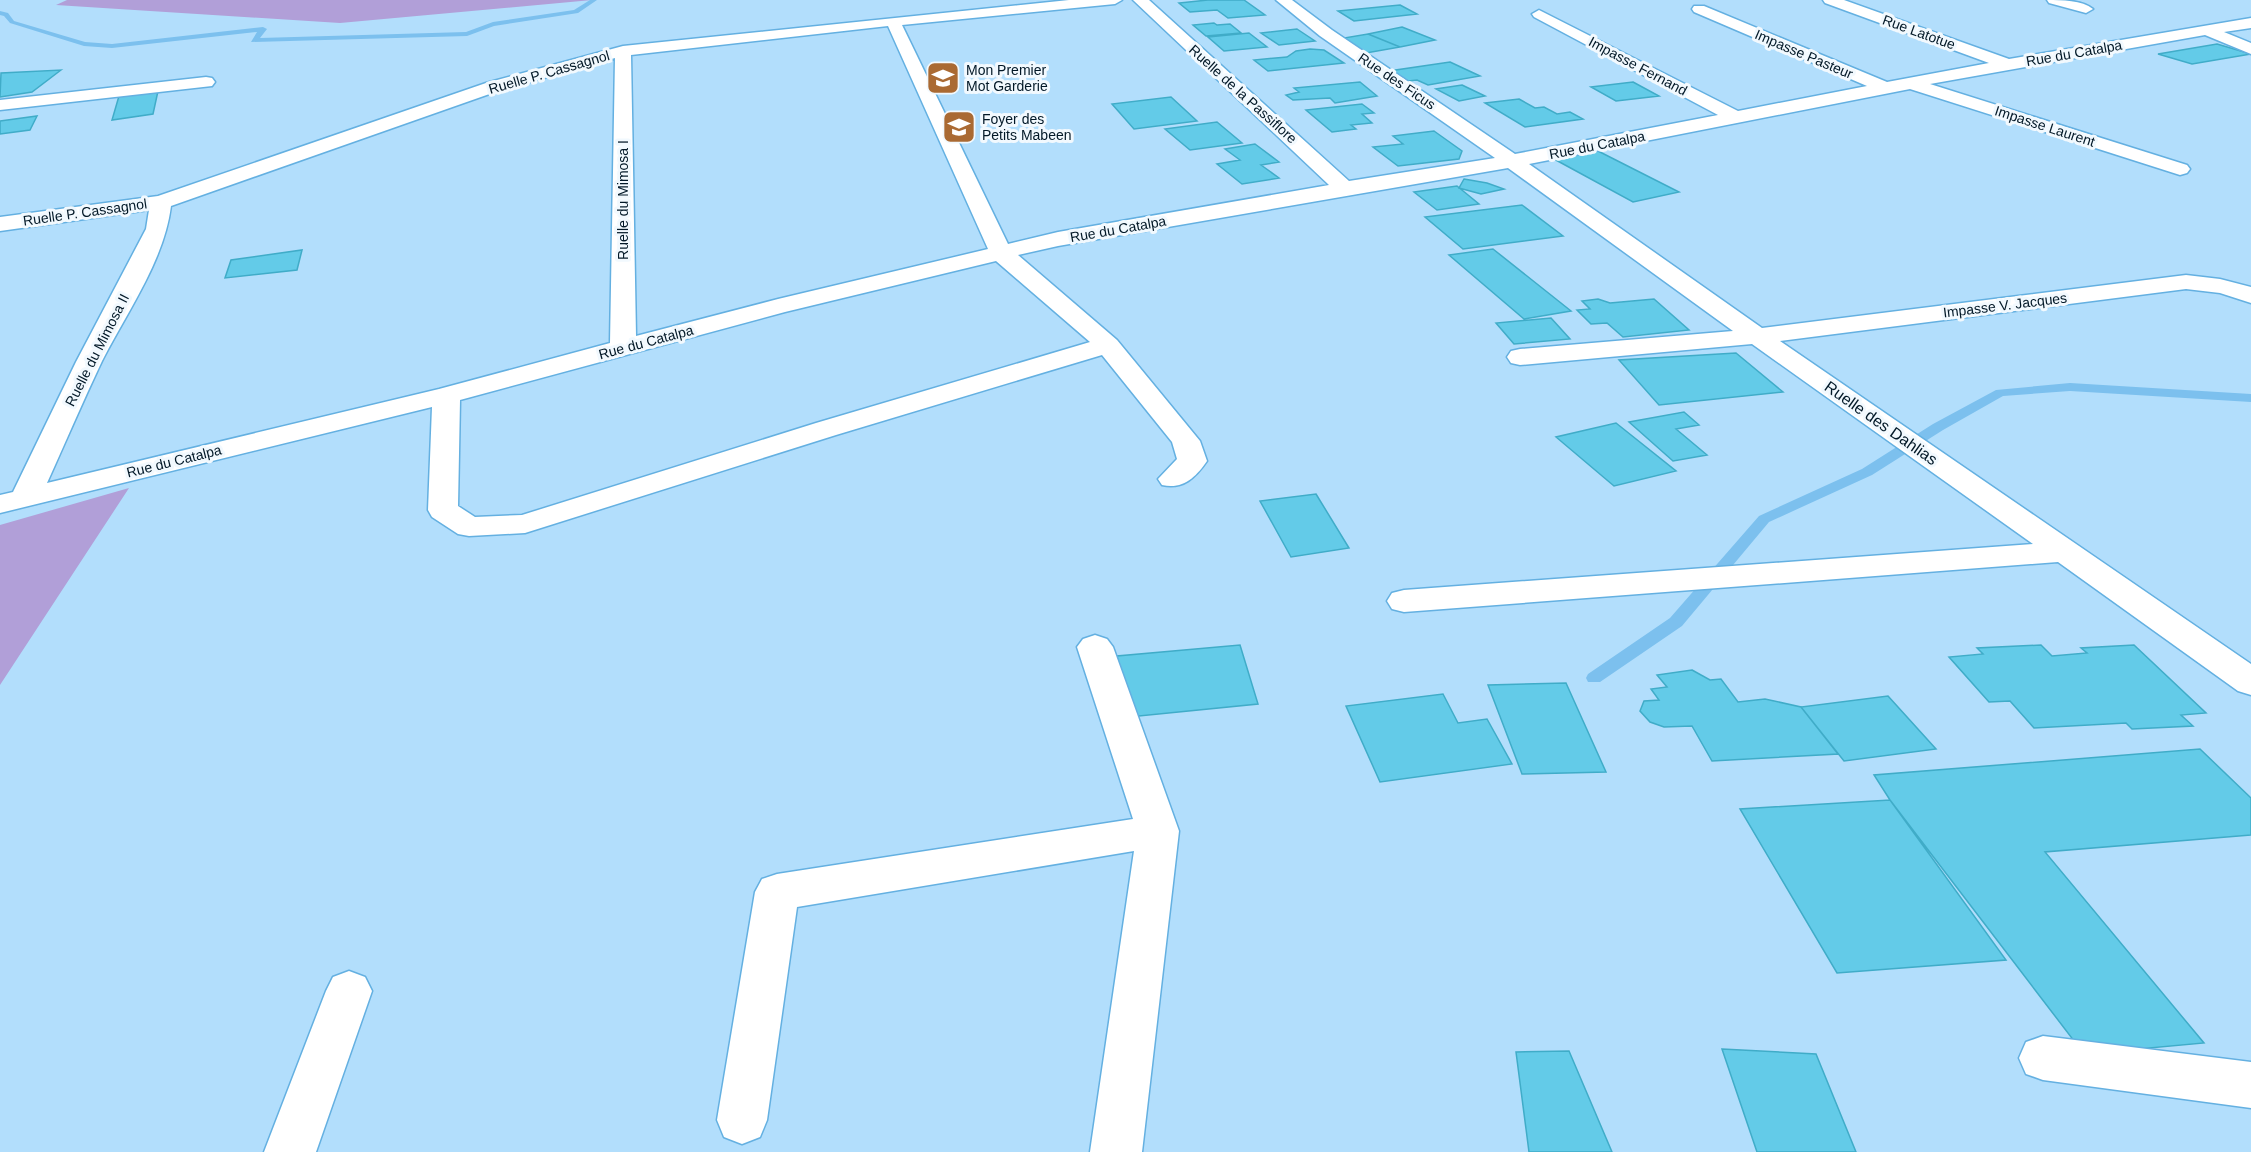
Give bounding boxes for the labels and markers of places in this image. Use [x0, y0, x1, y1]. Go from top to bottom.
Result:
school or university icon: Mon Premier Mot Garderie [925, 60, 961, 96]
place label: Mon Premier Mot Garderie [966, 62, 1048, 94]
school or university icon: Foyer des Petits Mabeen [941, 109, 977, 145]
place label: Foyer des Petits Mabeen [982, 111, 1072, 143]

